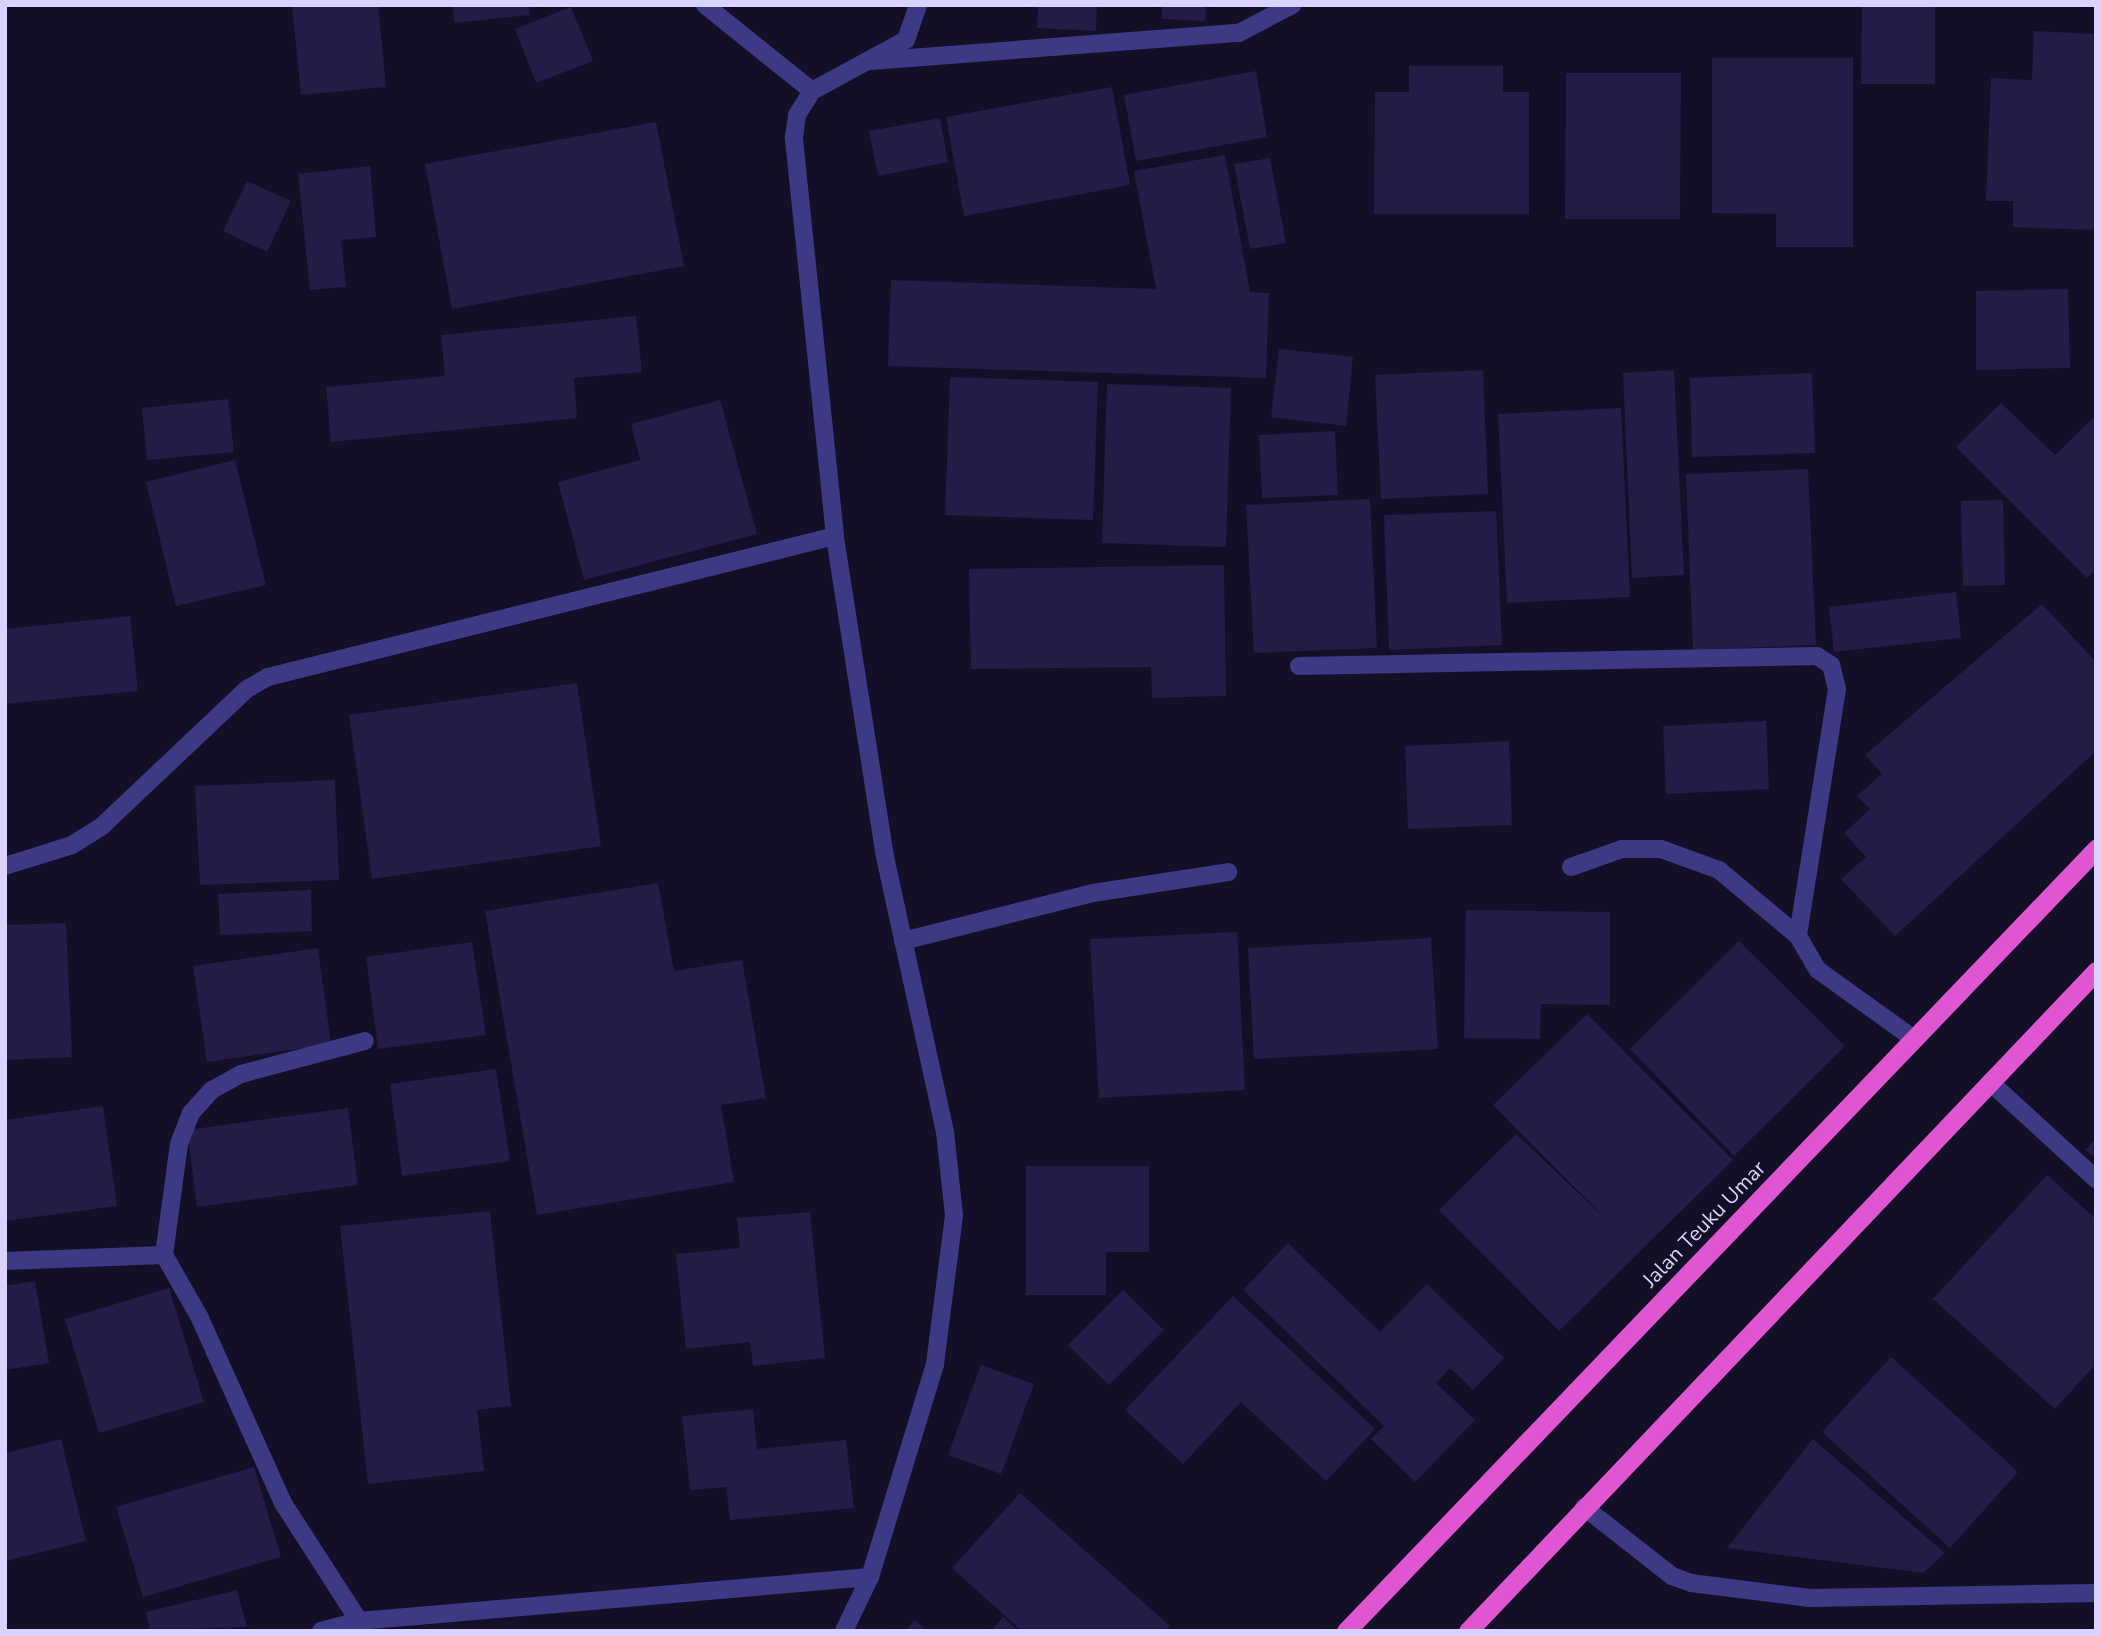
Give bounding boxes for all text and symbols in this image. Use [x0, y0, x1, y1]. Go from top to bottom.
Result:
street label: Jalan Teuku Umar [1637, 1155, 1771, 1293]

